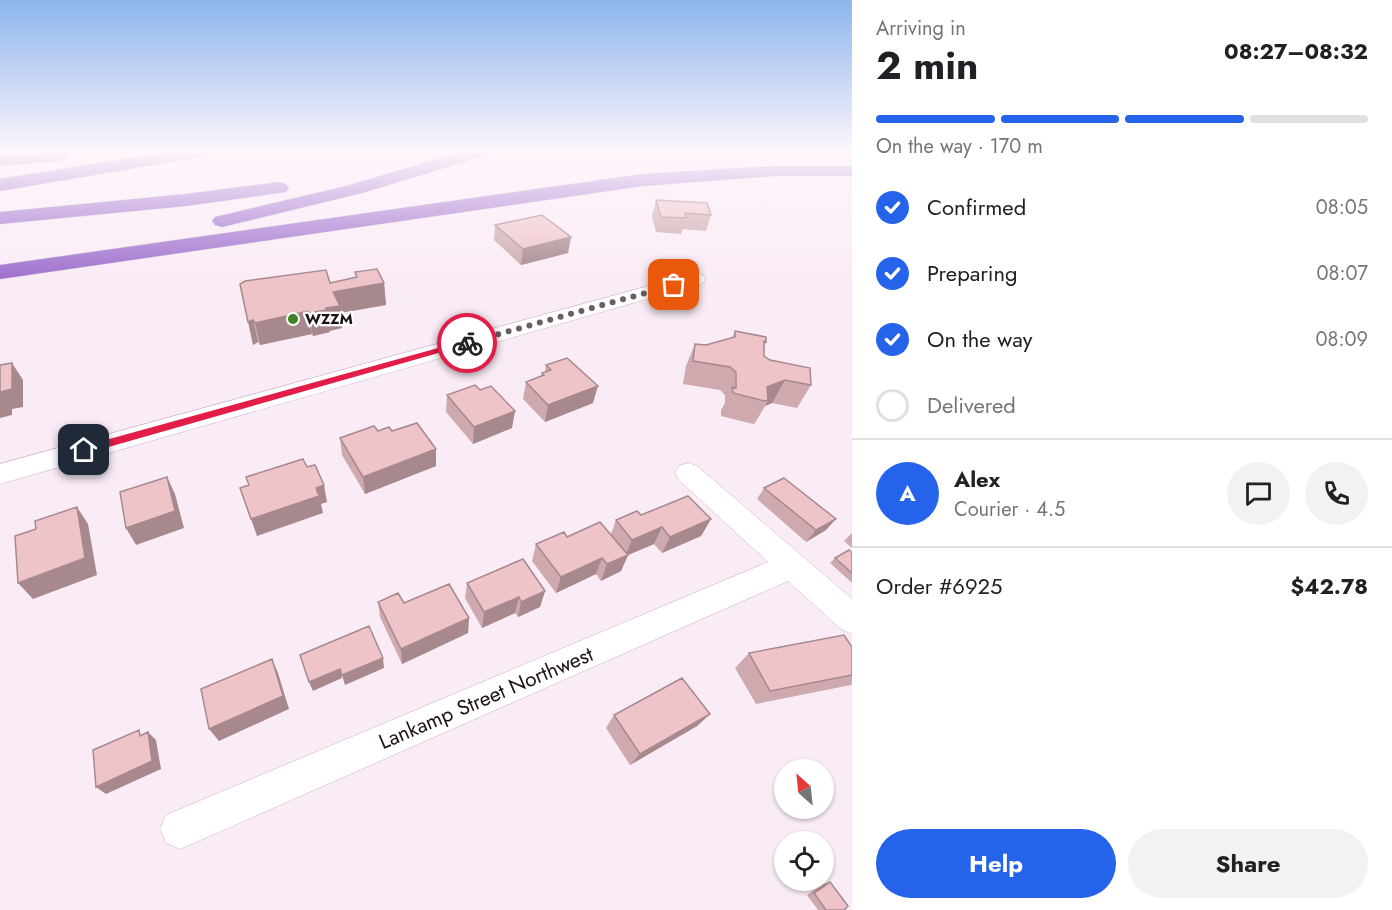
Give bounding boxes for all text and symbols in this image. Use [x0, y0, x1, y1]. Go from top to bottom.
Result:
text: Arriving in [876, 14, 966, 43]
text: 08:27–08:32 [1224, 35, 1368, 67]
text: 2 min [876, 37, 978, 94]
text: On the way · 170 m [876, 132, 1043, 161]
icon: check [876, 191, 909, 224]
text: Confirmed [927, 191, 1026, 223]
text: 08:05 [1316, 193, 1368, 222]
icon: check [876, 257, 909, 290]
text: Preparing [927, 257, 1018, 289]
pin [648, 259, 699, 310]
text: 08:07 [1317, 259, 1368, 288]
icon: bag [657, 268, 690, 301]
place label: WZZM [305, 308, 353, 330]
marker: WZZM [286, 312, 300, 326]
courier [437, 313, 497, 373]
icon: check [876, 323, 909, 356]
text: On the way [927, 323, 1032, 355]
text: 08:09 [1316, 325, 1368, 354]
icon: bike [451, 327, 484, 360]
text: Delivered [927, 389, 1016, 421]
pin [58, 424, 109, 475]
icon: home [67, 433, 100, 466]
button: chat [1227, 462, 1290, 525]
button: phone [1305, 462, 1368, 525]
text: Alex [954, 463, 1000, 495]
text: A [899, 477, 916, 509]
text: Courier · 4.5 [954, 495, 1065, 524]
text: Order #6925 [876, 570, 1003, 602]
text: $42.78 [1290, 570, 1368, 602]
street label: Lankamp Street Northwest [374, 639, 598, 757]
north arrow [774, 759, 834, 819]
map controls [774, 759, 834, 891]
button: Help [876, 829, 1116, 898]
button: Share [1128, 829, 1368, 898]
button: locate [774, 831, 834, 891]

